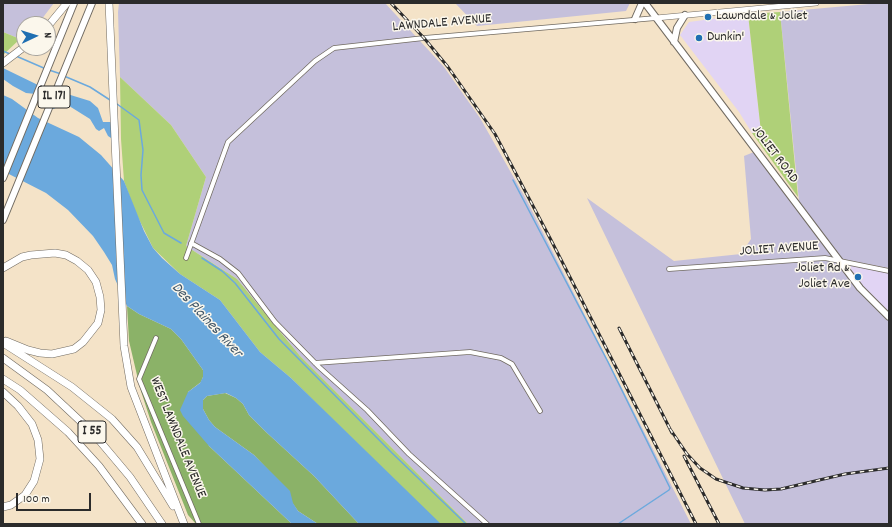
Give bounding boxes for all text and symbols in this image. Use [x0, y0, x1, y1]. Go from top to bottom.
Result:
place label: Lawndale & Joliet [716, 9, 808, 25]
street label: LAWNDALE AVENUE [392, 11, 492, 37]
marker: Lawndale & Joliet [703, 12, 713, 22]
north arrow [16, 16, 56, 56]
place label: Dunkin' [707, 30, 744, 46]
text: N [39, 32, 55, 39]
marker: Dunkin' [694, 33, 704, 43]
road number: IL 171 [38, 86, 70, 108]
street label: JOLIET ROAD [747, 123, 801, 187]
street label: JOLIET AVENUE [739, 239, 819, 261]
place label: Joliet Rd & Joliet Ave [795, 261, 850, 294]
marker: Joliet Rd & Joliet Ave [853, 272, 863, 282]
water label: Des Plaines River [167, 280, 245, 362]
street label: WEST LAWNDALE AVENUE [145, 375, 209, 501]
road number: I 55 [78, 421, 106, 443]
scale bar [18, 485, 93, 511]
text: 100 m [23, 491, 50, 508]

